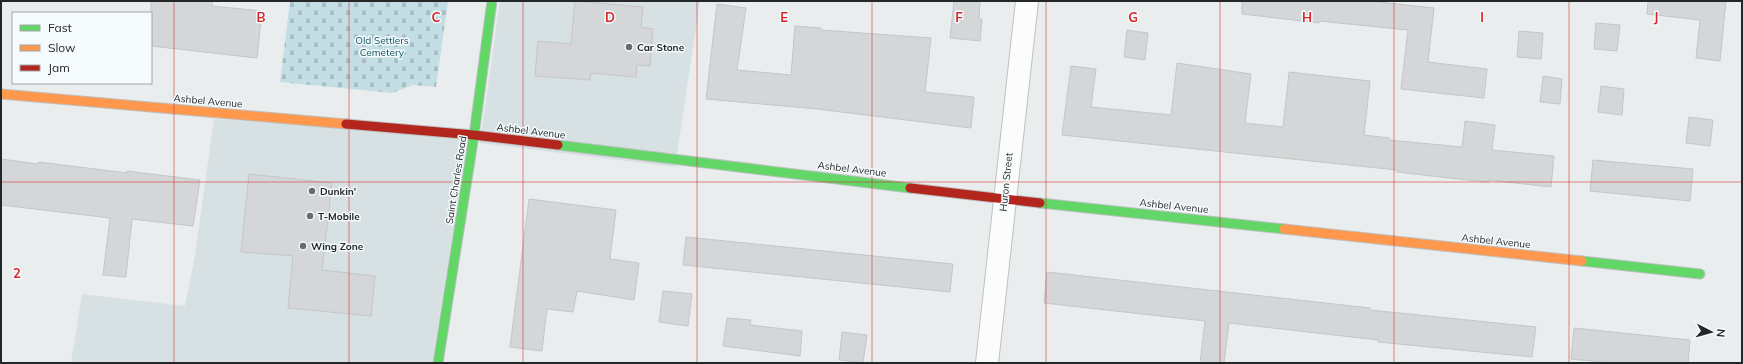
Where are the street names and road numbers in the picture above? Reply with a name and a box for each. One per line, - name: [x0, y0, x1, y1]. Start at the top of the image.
- street label: Ashbel Avenue: [173, 92, 243, 110]
- street label: Ashbel Avenue: [496, 120, 566, 142]
- street label: Saint Charles Road: [443, 135, 469, 225]
- street label: Huron Street: [996, 152, 1016, 212]
- street label: Ashbel Avenue: [817, 158, 887, 180]
- street label: Ashbel Avenue: [1139, 196, 1209, 216]
- street label: Ashbel Avenue: [1461, 231, 1531, 251]

